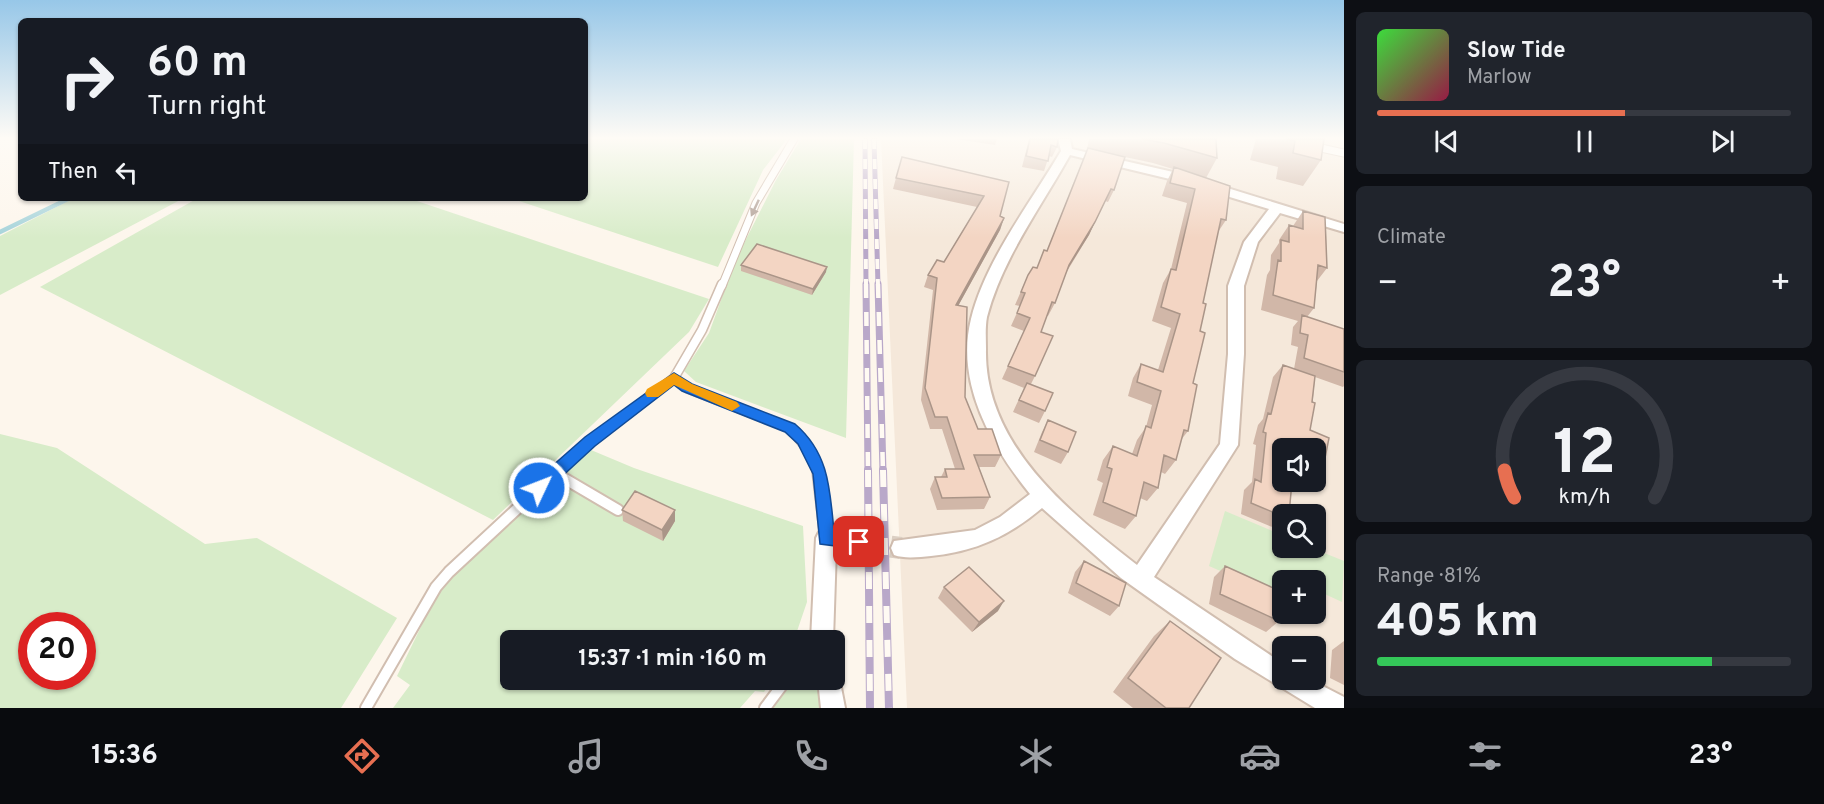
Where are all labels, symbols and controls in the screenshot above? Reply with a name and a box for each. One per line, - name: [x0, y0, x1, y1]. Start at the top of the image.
- text: 60 m: [147, 38, 248, 91]
- text: Slow Tide: [1467, 38, 1566, 65]
- icon: right: [48, 42, 126, 120]
- text: Marlow: [1467, 65, 1531, 91]
- text: Turn right: [147, 90, 266, 124]
- icon: previous: [1430, 125, 1463, 158]
- icon: pause: [1568, 125, 1601, 158]
- icon: next: [1706, 125, 1739, 158]
- icon: left: [110, 156, 143, 189]
- text: Then: [48, 159, 98, 186]
- one-way arrow: [750, 200, 759, 217]
- text: Climate: [1377, 225, 1446, 251]
- text: 23°: [1547, 256, 1621, 313]
- text: −: [1377, 264, 1398, 306]
- text: +: [1770, 264, 1791, 306]
- text: 12: [1552, 417, 1616, 496]
- map controls: [1272, 438, 1326, 690]
- button: sound: [1272, 438, 1326, 492]
- position arrow: [507, 456, 571, 520]
- text: km/h: [1558, 484, 1610, 511]
- button: search: [1272, 504, 1326, 558]
- pin: [833, 516, 884, 567]
- icon: arrive: [842, 525, 875, 558]
- text: Range · 81%: [1377, 564, 1481, 590]
- button: +: [1272, 570, 1326, 624]
- text: 405 km: [1377, 595, 1539, 652]
- speed limit sign: 20: [18, 612, 96, 690]
- button: −: [1272, 636, 1326, 690]
- text: 15:37 · 1 min · 160 m: [578, 646, 767, 673]
- icon: directions: [341, 735, 383, 777]
- icon: music: [565, 735, 607, 777]
- icon: phone: [790, 735, 832, 777]
- icon: climate: [1015, 735, 1057, 777]
- icon: car: [1239, 735, 1281, 777]
- icon: filters: [1464, 735, 1506, 777]
- text: 15:36: [91, 739, 158, 773]
- text: 23°: [1689, 739, 1733, 773]

